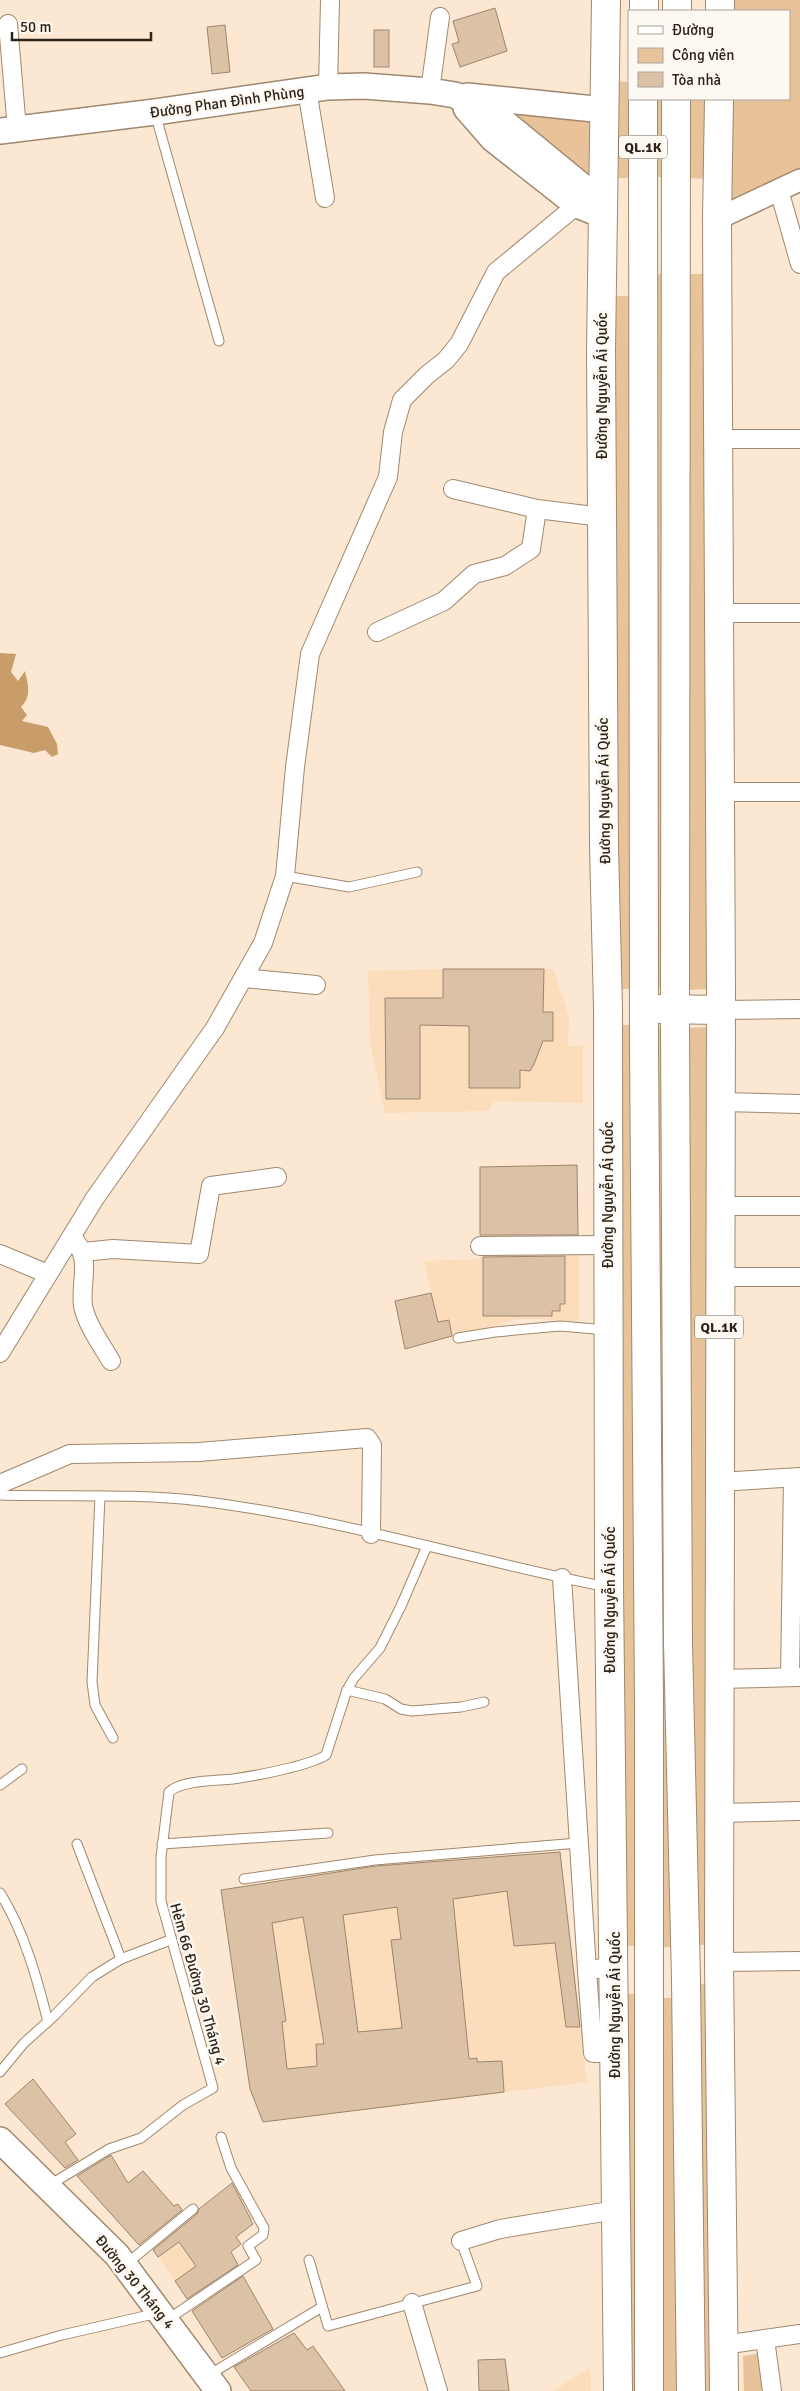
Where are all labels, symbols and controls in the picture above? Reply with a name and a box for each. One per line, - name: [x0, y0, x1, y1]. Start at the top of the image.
- scale bar: [12, 10, 151, 42]
- legend: [628, 10, 790, 100]
- text: 50 m: [20, 18, 51, 36]
- text: Đường: [672, 21, 714, 39]
- text: Công viên: [672, 46, 735, 64]
- text: Tòa nhà: [672, 71, 721, 89]
- street label: Đường Phan Đình Phùng: [149, 82, 305, 122]
- road number: QL.1K: [619, 136, 667, 158]
- street label: Đường Nguyễn Ái Quốc: [592, 313, 611, 459]
- street label: Đường Nguyễn Ái Quốc: [593, 717, 614, 865]
- street label: Đường Nguyễn Ái Quốc: [598, 1122, 617, 1268]
- road number: QL.1K: [695, 1315, 743, 1338]
- street label: Đường Nguyễn Ái Quốc: [600, 1527, 619, 1673]
- street label: Hẻm 66 Đường 30 Tháng 4: [166, 1901, 230, 2067]
- street label: Đường Nguyễn Ái Quốc: [605, 1932, 624, 2078]
- street label: Đường 30 Tháng 4: [92, 2231, 178, 2333]

